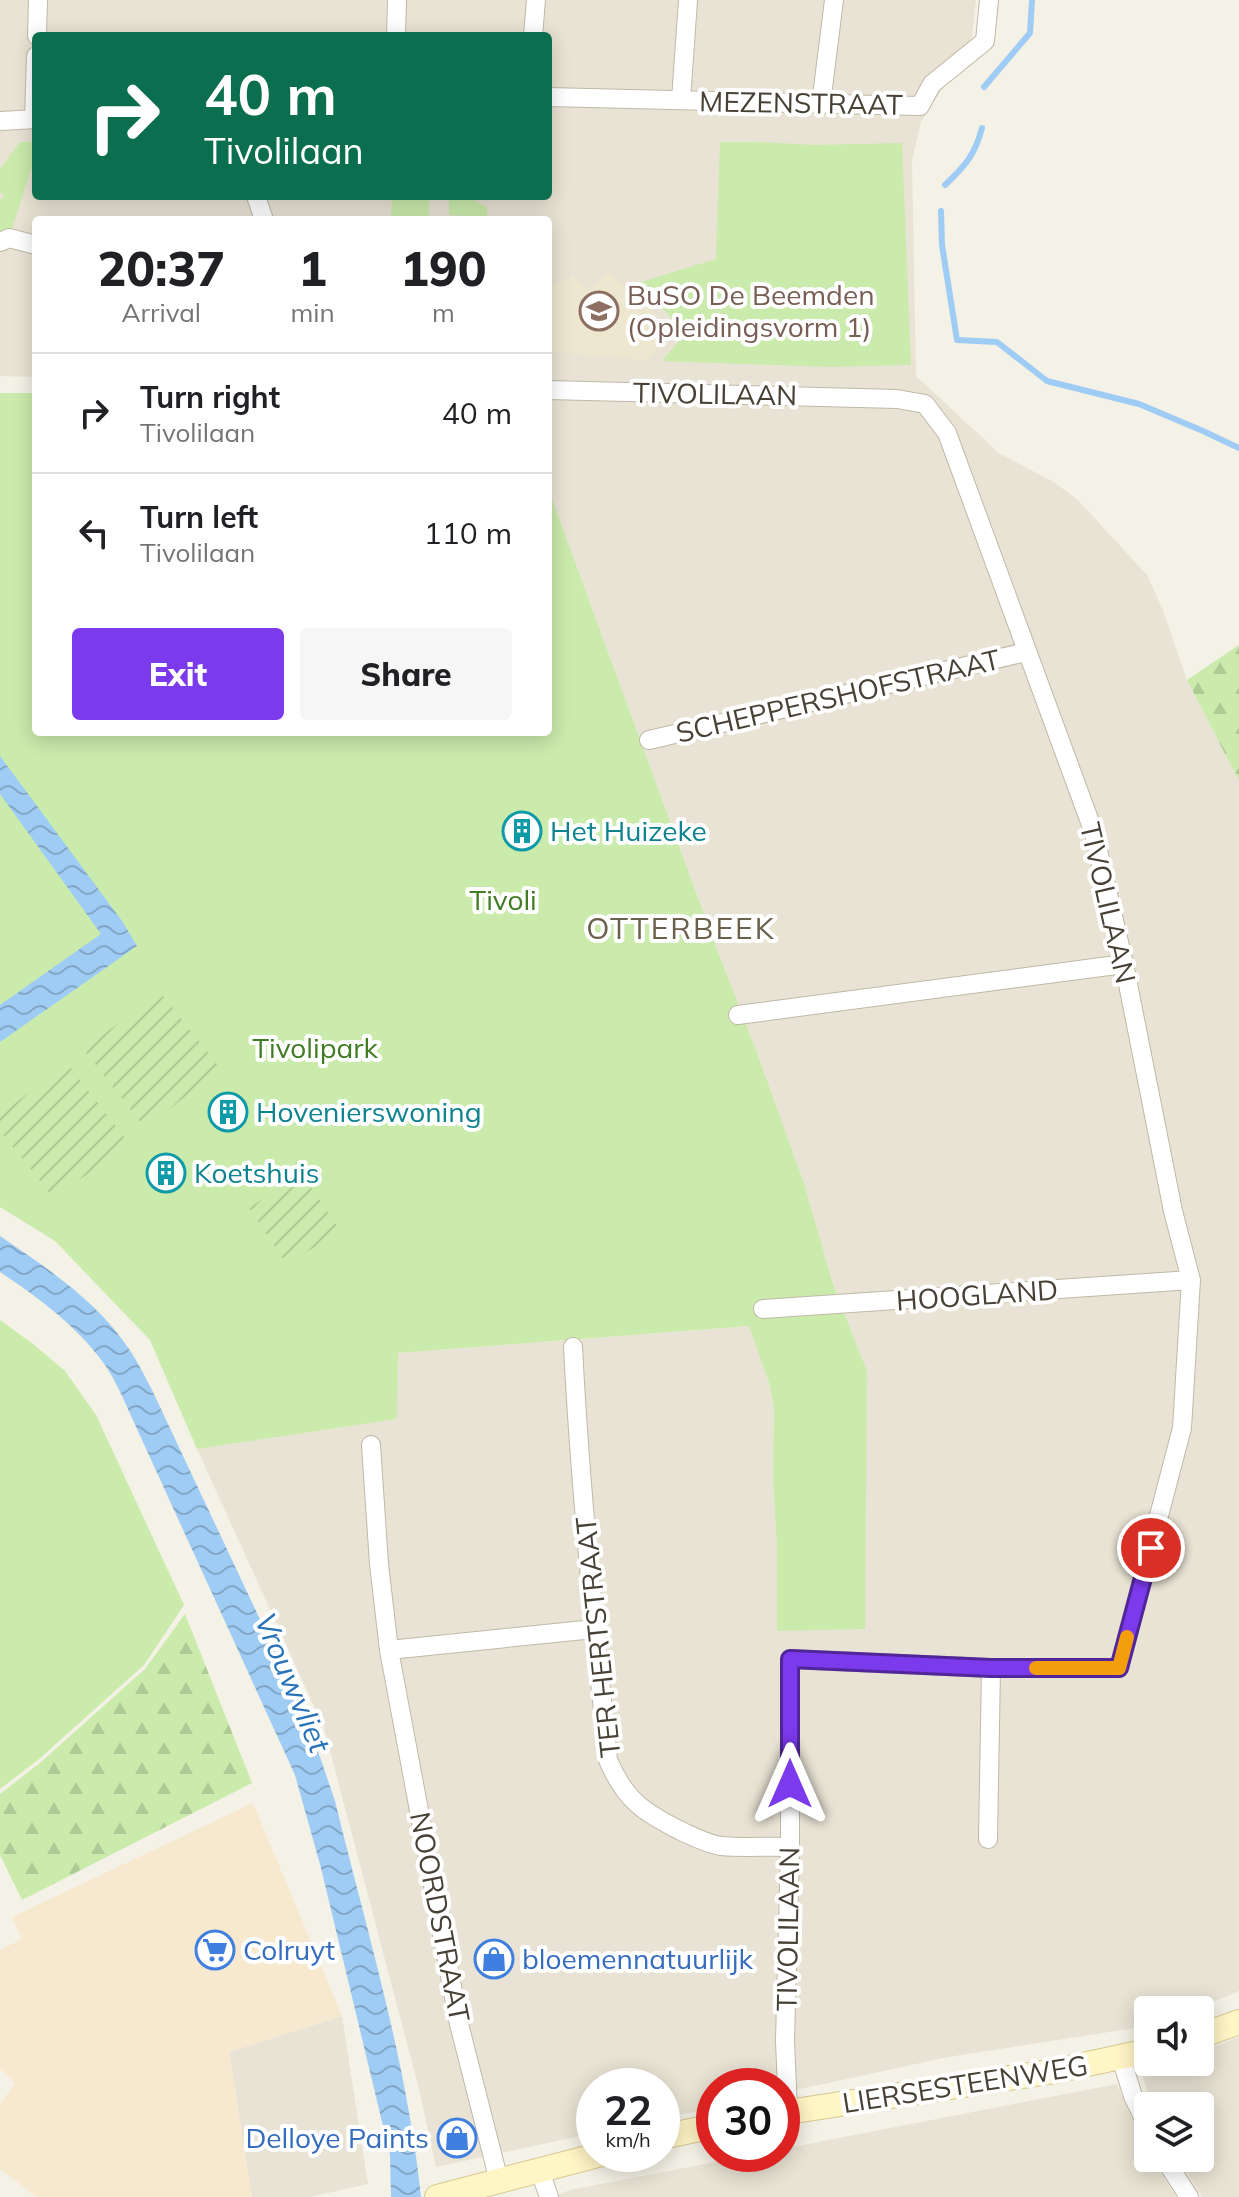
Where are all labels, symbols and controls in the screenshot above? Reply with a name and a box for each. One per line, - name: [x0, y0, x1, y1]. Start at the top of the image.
- text: 40 m: [204, 59, 337, 129]
- icon: right: [72, 64, 176, 168]
- street label: MEZENSTRAAT: [699, 83, 903, 122]
- text: Tivolilaan: [204, 128, 364, 173]
- text: 20:37: [97, 238, 225, 298]
- text: 1: [298, 238, 327, 298]
- text: 190: [400, 238, 487, 298]
- place label: BuSO De Beemden (Opleidingsvorm 1): [627, 277, 875, 344]
- school or university icon: BuSO De Beemden (Opleidingsvorm 1): [578, 290, 620, 332]
- text: Arrival: [121, 296, 201, 329]
- text: min: [291, 296, 335, 329]
- text: m: [432, 296, 455, 329]
- street label: TIVOLILAAN: [633, 375, 797, 412]
- text: Turn right: [140, 378, 280, 416]
- icon: right: [72, 391, 116, 435]
- text: 40 m: [442, 394, 512, 432]
- text: Tivolilaan: [140, 416, 255, 449]
- text: Turn left: [140, 498, 258, 536]
- icon: left: [72, 511, 116, 555]
- text: 110 m: [424, 514, 512, 552]
- text: Tivolilaan: [140, 536, 255, 569]
- button: Exit: [72, 628, 284, 720]
- button: Share: [300, 628, 512, 720]
- street label: SCHEPPERSHOFSTRAAT: [673, 641, 1003, 750]
- building icon: Het Huizeke: [501, 810, 543, 852]
- place label: Het Huizeke: [550, 813, 707, 848]
- street label: TIVOLILAAN: [1073, 819, 1144, 987]
- park label: Tivoli: [469, 882, 537, 917]
- district label: OTTERBEEK: [586, 909, 776, 947]
- park label: Tivolipark: [252, 1030, 378, 1065]
- building icon: Hovenierswoning: [207, 1091, 249, 1133]
- place label: Hovenierswoning: [256, 1094, 482, 1129]
- building icon: Koetshuis: [145, 1152, 187, 1194]
- place label: Koetshuis: [194, 1155, 319, 1190]
- street label: HOOGLAND: [895, 1271, 1059, 1318]
- pin: [1117, 1514, 1185, 1582]
- street label: TER HERTSTRAAT: [567, 1515, 628, 1759]
- icon: arrive: [1129, 1526, 1173, 1570]
- water label: Vrouwvliet: [247, 1607, 340, 1759]
- position arrow: [748, 1742, 832, 1826]
- street label: NOORDSTRAAT: [403, 1809, 478, 2025]
- street label: TIVOLILAAN: [769, 1847, 806, 2011]
- supermarket icon: Colruyt: [194, 1929, 236, 1971]
- place label: Colruyt: [243, 1932, 335, 1967]
- shop icon: bloemennatuurlijk: [473, 1938, 515, 1980]
- place label: bloemennatuurlijk: [522, 1941, 753, 1976]
- map controls: [1134, 1996, 1214, 2172]
- button: sound: [1134, 1996, 1214, 2076]
- street label: LIERSESTEENWEG: [840, 2047, 1090, 2120]
- speed limit sign: 30: [696, 2068, 800, 2172]
- text: 22: [604, 2085, 652, 2135]
- button: layers: [1134, 2092, 1214, 2172]
- shop icon: Delloye Paints: [436, 2117, 478, 2159]
- place label: Delloye Paints: [245, 2120, 429, 2155]
- text: km/h: [605, 2127, 651, 2152]

